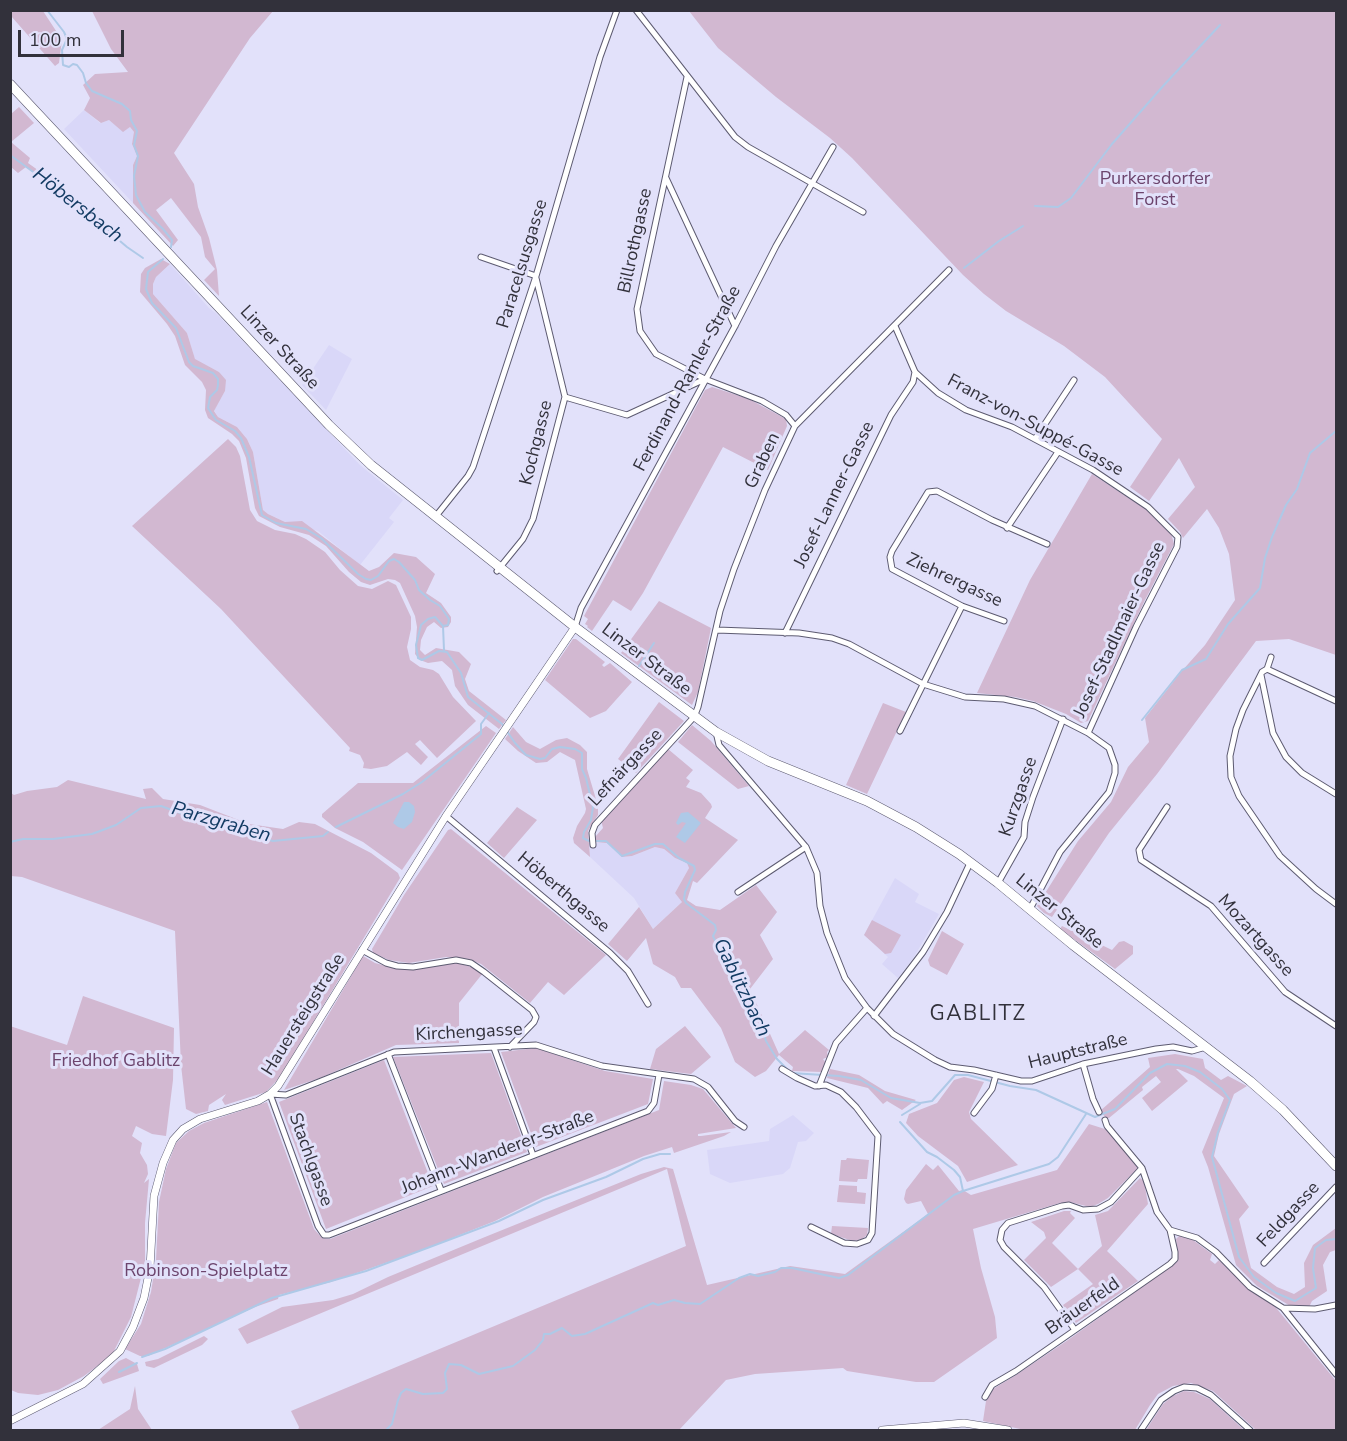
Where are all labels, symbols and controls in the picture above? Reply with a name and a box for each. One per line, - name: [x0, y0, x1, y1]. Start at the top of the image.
- scale bar: [21, 18, 128, 56]
- text: 100 m: [29, 28, 81, 52]
- water label: Höbersbach: [27, 163, 127, 249]
- park label: Purkersdorfer Forst: [1100, 169, 1210, 212]
- street label: Billrothgasse: [614, 187, 658, 295]
- street label: Paracelsusgasse: [493, 197, 553, 331]
- street label: Ferdinand-Ramler-Straße: [630, 282, 746, 476]
- street label: Linzer Straße: [235, 302, 323, 394]
- street label: Franz-von-Suppé-Gasse: [943, 370, 1127, 482]
- street label: Kochgasse: [516, 398, 558, 488]
- street label: Josef-Lanner-Gasse: [790, 418, 880, 572]
- street label: Graben: [741, 430, 785, 492]
- street label: Josef-Stadlmaier-Gasse: [1070, 539, 1170, 721]
- street label: Ziehrergasse: [902, 549, 1006, 613]
- street label: Linzer Straße: [597, 619, 695, 701]
- street label: Lefnärgasse: [585, 725, 667, 811]
- street label: Kurzgasse: [995, 754, 1043, 840]
- water label: Parzgraben: [169, 797, 273, 849]
- street label: Höberthgasse: [512, 848, 614, 938]
- street label: Linzer Straße: [1011, 870, 1107, 954]
- street label: Mozartgasse: [1212, 890, 1298, 982]
- water label: Gablitzbach: [707, 935, 775, 1041]
- street label: Hauersteigstraße: [258, 950, 350, 1080]
- district label: GABLITZ: [930, 1002, 1026, 1028]
- street label: Kirchengasse: [415, 1019, 523, 1047]
- street label: Hauptstraße: [1026, 1029, 1130, 1075]
- park label: Friedhof Gablitz: [52, 1051, 180, 1073]
- street label: Johann-Wanderer-Straße: [399, 1106, 597, 1200]
- street label: Stachlgasse: [283, 1110, 337, 1210]
- street label: Feldgasse: [1253, 1178, 1325, 1252]
- park label: Robinson-Spielplatz: [124, 1261, 288, 1283]
- street label: Bräuerfeld: [1042, 1274, 1124, 1340]

